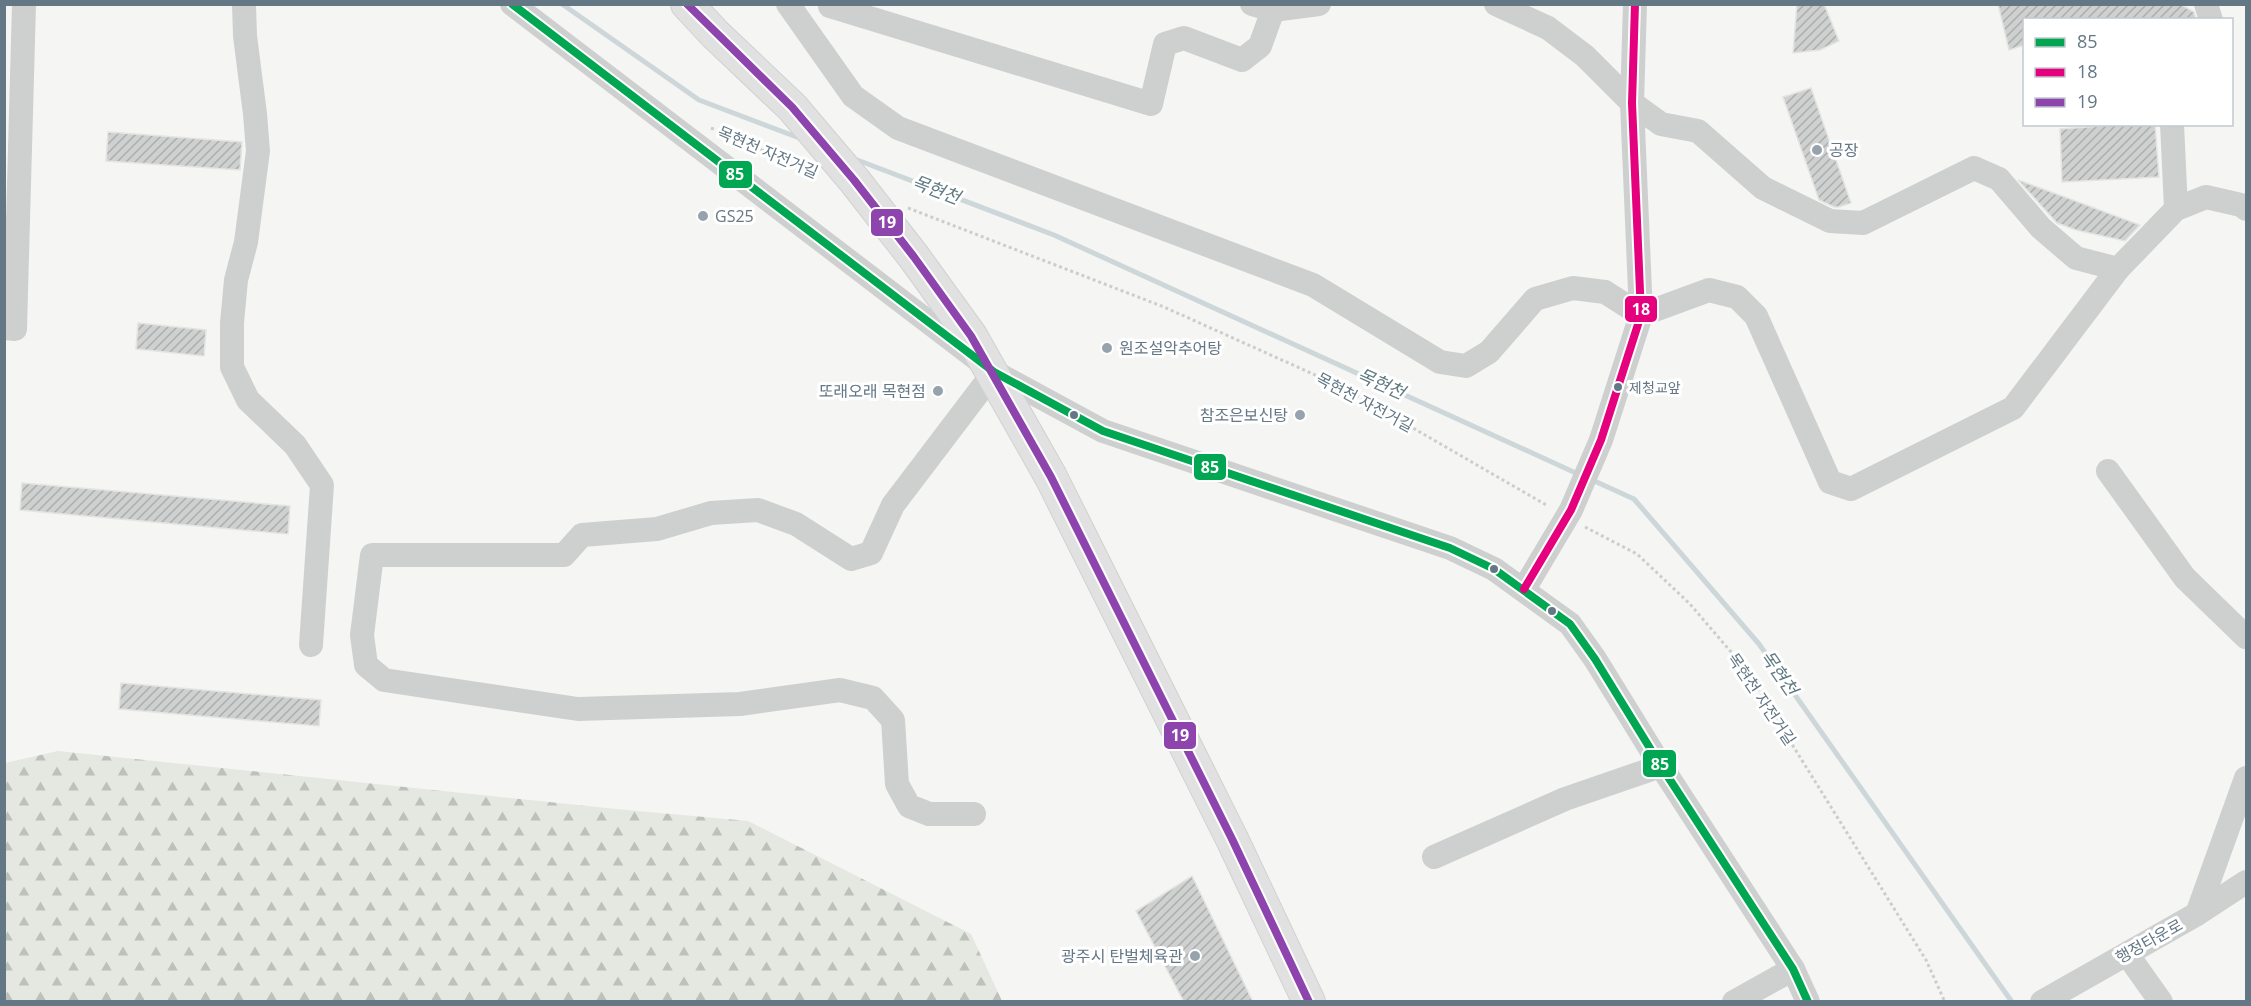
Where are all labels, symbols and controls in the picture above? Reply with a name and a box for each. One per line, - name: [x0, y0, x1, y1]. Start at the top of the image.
- legend: [2023, 18, 2233, 126]
- text: 85: [2077, 29, 2098, 53]
- text: 18: [2077, 59, 2098, 83]
- text: 19: [2077, 89, 2098, 113]
- street label: 목현천 자전거길: [714, 121, 822, 183]
- place label: 공장: [1829, 139, 1859, 161]
- marker: 공장: [1810, 143, 1824, 157]
- line badge: 85: [718, 160, 753, 189]
- text: 85: [726, 163, 744, 185]
- water label: 목현천: [909, 169, 966, 210]
- place label: GS25: [715, 205, 754, 227]
- line badge: 19: [870, 208, 904, 237]
- marker: GS25: [696, 209, 710, 223]
- text: 19: [878, 211, 896, 233]
- line badge: 18: [1624, 295, 1658, 323]
- text: 18: [1632, 298, 1650, 320]
- place label: 원조설악추어탕: [1119, 337, 1222, 359]
- marker: 원조설악추어탕: [1100, 341, 1114, 355]
- water label: 목현천: [1354, 362, 1411, 405]
- street label: 목현천 자전거길: [1313, 367, 1417, 437]
- place label: 제청교앞: [1629, 378, 1681, 397]
- place label: 또래오래 목현점: [819, 380, 926, 402]
- marker: 제청교앞: [1612, 381, 1624, 393]
- marker: 또래오래 목현점: [931, 384, 945, 398]
- place label: 참조은보신탕: [1200, 404, 1288, 426]
- marker: 참조은보신탕: [1293, 408, 1307, 422]
- unlabelled marker: [1068, 409, 1080, 421]
- line badge: 85: [1193, 453, 1227, 481]
- text: 85: [1201, 456, 1219, 478]
- unlabelled marker: [1488, 563, 1500, 575]
- unlabelled marker: [1546, 605, 1558, 617]
- water label: 목현천: [1756, 645, 1805, 702]
- street label: 목현천 자전거길: [1723, 648, 1801, 750]
- line badge: 19: [1163, 721, 1197, 750]
- text: 19: [1171, 724, 1189, 746]
- line badge: 85: [1642, 749, 1677, 778]
- text: 85: [1651, 753, 1669, 775]
- street label: 행정타운로: [2111, 913, 2187, 968]
- place label: 광주시 탄벌체육관: [1061, 945, 1183, 967]
- marker: 광주시 탄벌체육관: [1188, 949, 1202, 963]

